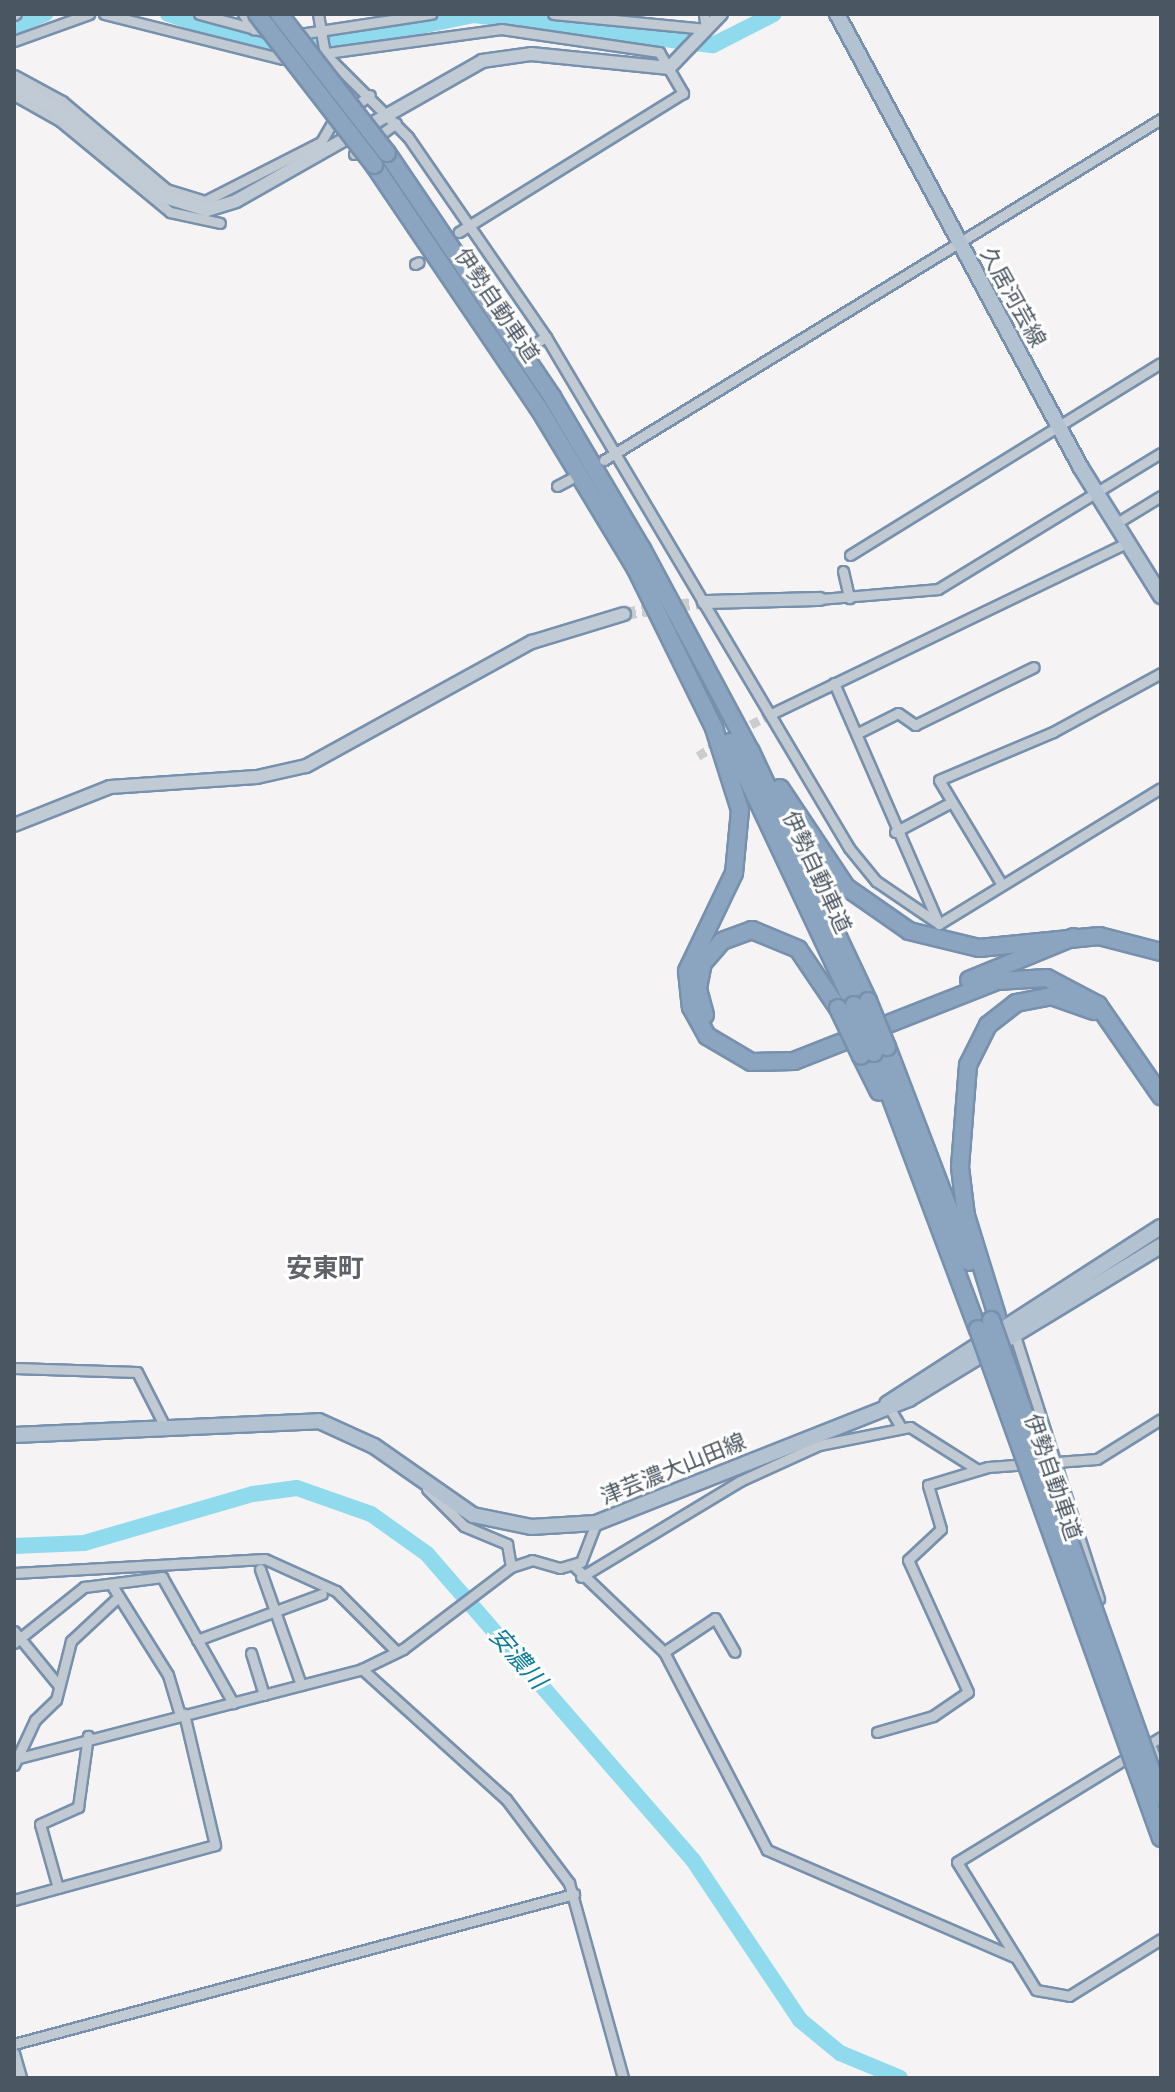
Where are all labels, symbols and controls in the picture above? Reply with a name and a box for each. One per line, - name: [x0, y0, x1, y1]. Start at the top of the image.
- street label: 久居河芸線: [975, 242, 1051, 352]
- street label: 伊勢自動車道: [449, 243, 545, 367]
- street label: 伊勢自動車道: [777, 807, 857, 937]
- district label: 安東町: [286, 1253, 364, 1285]
- street label: 伊勢自動車道: [1019, 1410, 1087, 1544]
- street label: 津芸濃大山田線: [597, 1428, 749, 1510]
- water label: 安濃川: [484, 1621, 552, 1695]

